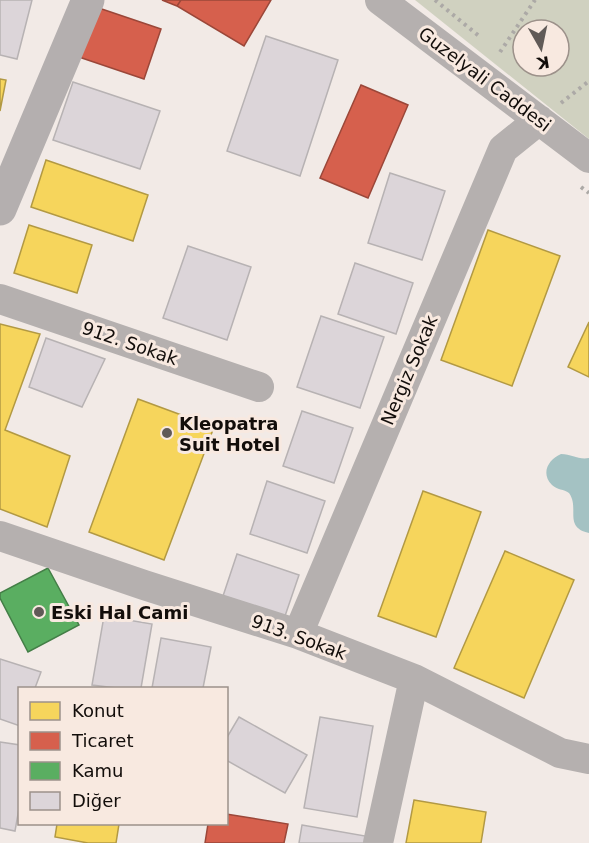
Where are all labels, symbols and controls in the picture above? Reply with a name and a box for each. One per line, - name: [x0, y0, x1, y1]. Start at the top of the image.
- north arrow: [511, 18, 571, 78]
- street label: Guzelyali Caddesi: [415, 22, 555, 136]
- text: K: [535, 52, 551, 73]
- street label: Nergiz Sokak: [376, 311, 442, 428]
- street label: 912. Sokak: [79, 317, 181, 369]
- place label: Kleopatra Suit Hotel: [179, 413, 280, 455]
- marker: Kleopatra Suit Hotel: [160, 426, 174, 440]
- place label: Eski Hal Cami: [51, 602, 188, 623]
- marker: Eski Hal Cami: [32, 605, 46, 619]
- street label: 913. Sokak: [249, 610, 350, 664]
- legend: [18, 687, 228, 825]
- text: Konut: [72, 700, 124, 721]
- text: Ticaret: [71, 730, 134, 751]
- text: Kamu: [72, 760, 123, 781]
- text: Diğer: [72, 790, 121, 811]

